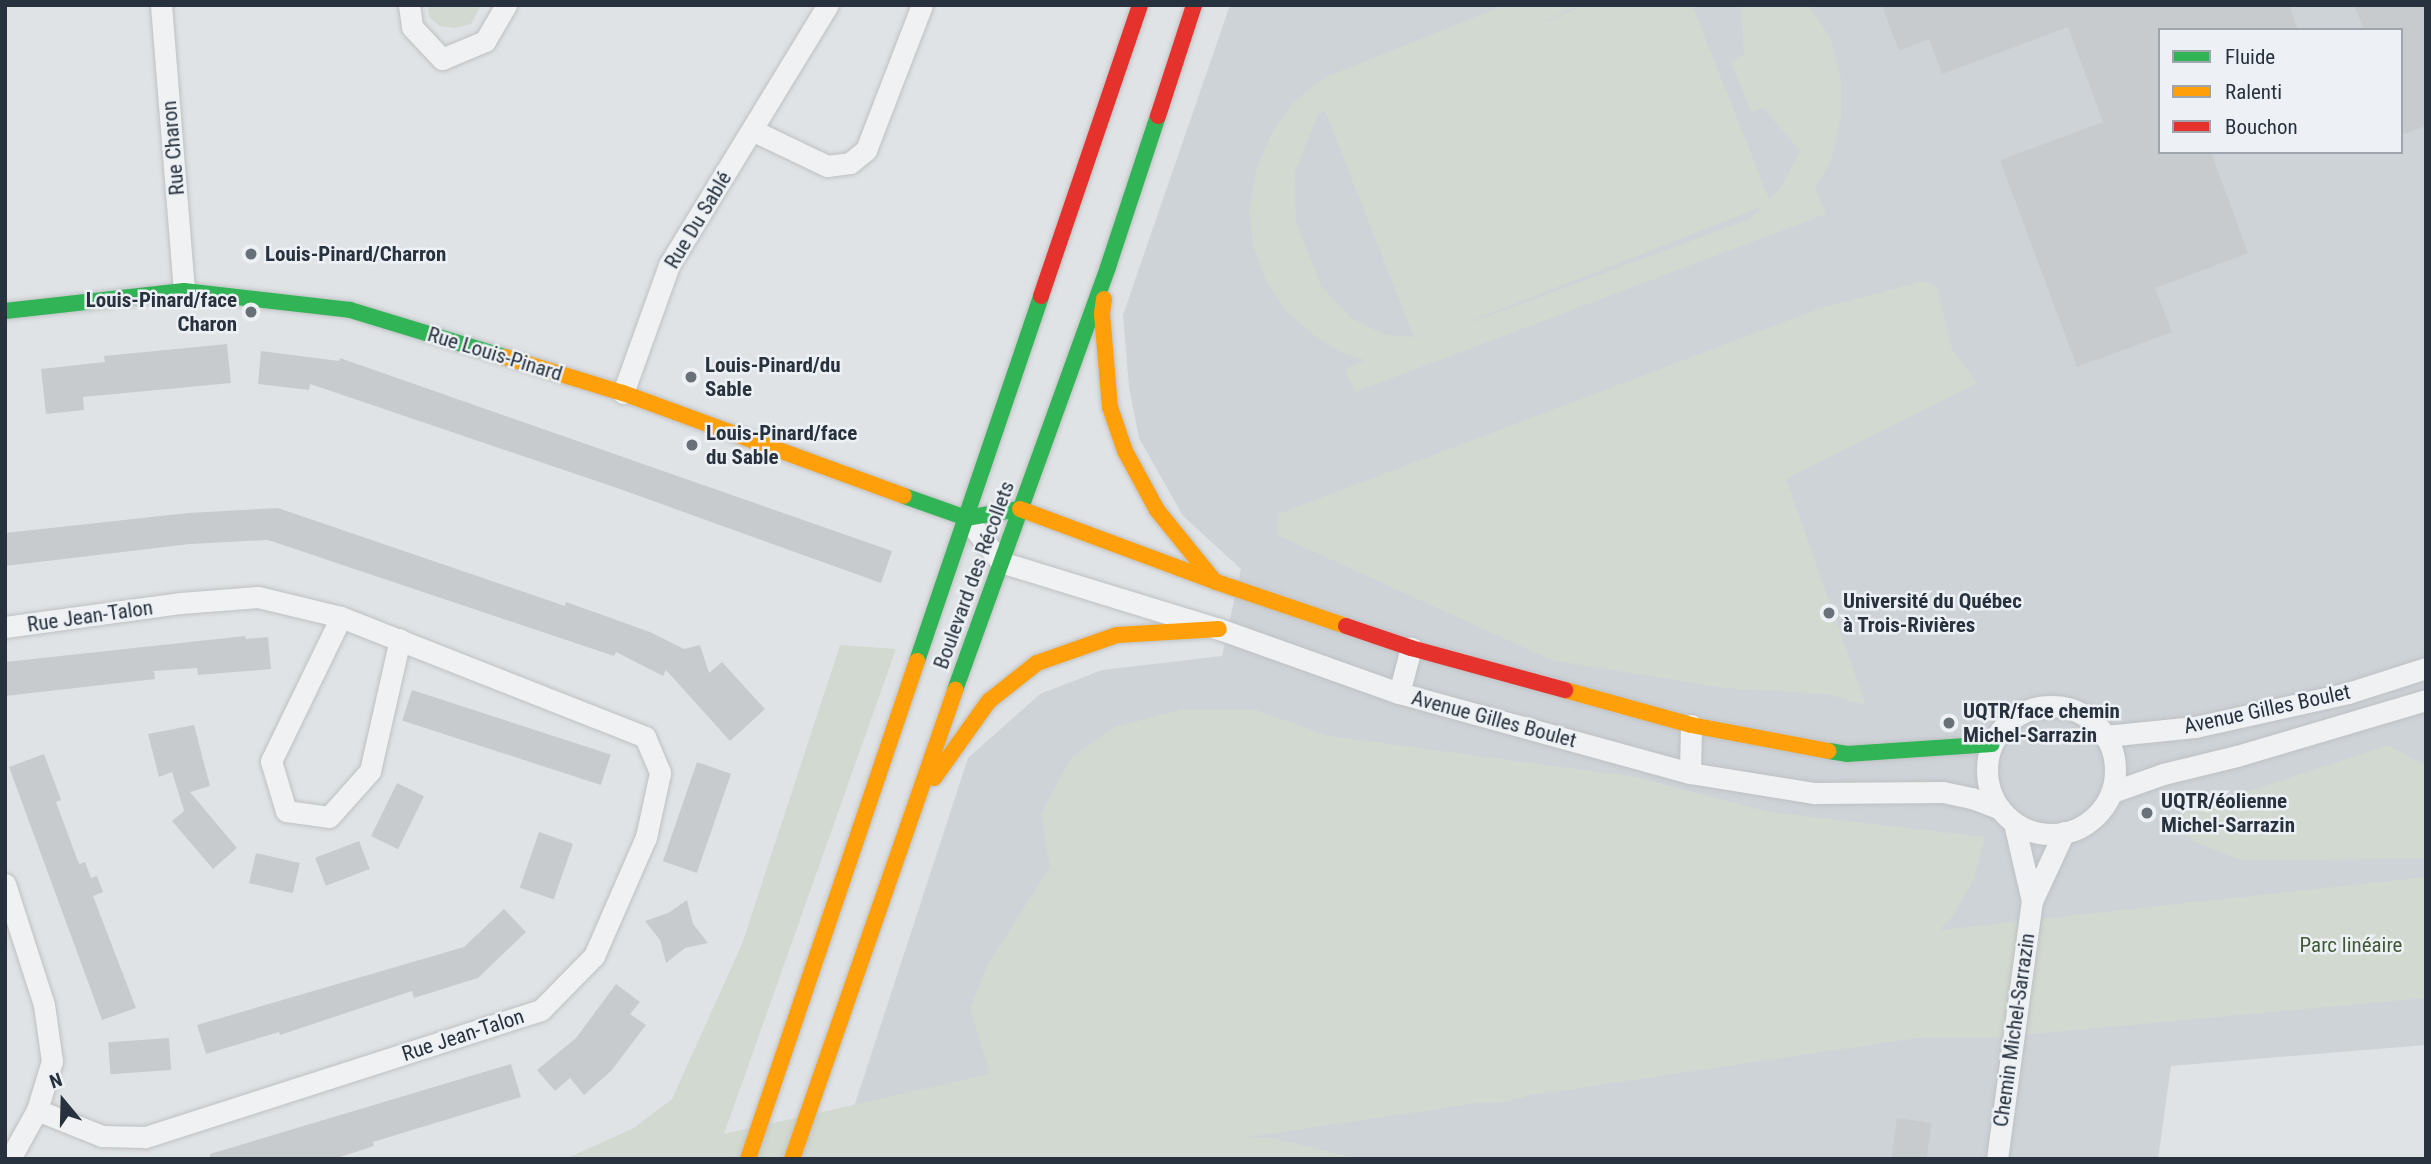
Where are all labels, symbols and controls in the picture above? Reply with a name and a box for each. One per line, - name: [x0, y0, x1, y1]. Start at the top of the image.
- legend: [2158, 28, 2403, 154]
- text: Fluide: [2225, 45, 2275, 69]
- text: Ralenti: [2225, 80, 2282, 104]
- street label: Rue Charon: [156, 100, 190, 196]
- text: Bouchon: [2225, 115, 2298, 139]
- street label: Rue Du Sablé: [659, 167, 737, 273]
- place label: Louis-Pinard/Charron: [265, 241, 446, 267]
- marker: Louis-Pinard/Charron: [243, 246, 259, 262]
- place label: Louis-Pinard/face Charon: [86, 287, 237, 337]
- marker: Louis-Pinard/face Charon: [243, 304, 259, 320]
- street label: Rue Louis-Pinard: [425, 322, 565, 386]
- place label: Louis-Pinard/du Sable: [705, 352, 841, 402]
- marker: Louis-Pinard/du Sable: [683, 369, 699, 385]
- place label: Louis-Pinard/face du Sable: [706, 420, 857, 470]
- marker: Louis-Pinard/face du Sable: [684, 437, 700, 453]
- street label: Boulevard des Récollets: [928, 478, 1020, 672]
- place label: Université du Québec à Trois-Rivières: [1843, 588, 2022, 638]
- street label: Rue Jean-Talon: [25, 595, 155, 637]
- marker: Université du Québec à Trois-Rivières: [1821, 605, 1837, 621]
- street label: Avenue Gilles Boulet: [2182, 679, 2352, 739]
- street label: Avenue Gilles Boulet: [1409, 685, 1579, 753]
- place label: UQTR/face chemin Michel-Sarrazin: [1963, 698, 2120, 748]
- marker: UQTR/face chemin Michel-Sarrazin: [1941, 715, 1957, 731]
- place label: UQTR/éolienne Michel-Sarrazin: [2161, 788, 2295, 838]
- marker: UQTR/éolienne Michel-Sarrazin: [2139, 805, 2155, 821]
- street label: Chemin Michel-Sarrazin: [1988, 931, 2040, 1129]
- park label: Parc linéaire: [2300, 932, 2402, 958]
- street label: Rue Jean-Talon: [399, 1003, 527, 1067]
- north arrow: [28, 1066, 98, 1136]
- text: N: [47, 1068, 65, 1093]

